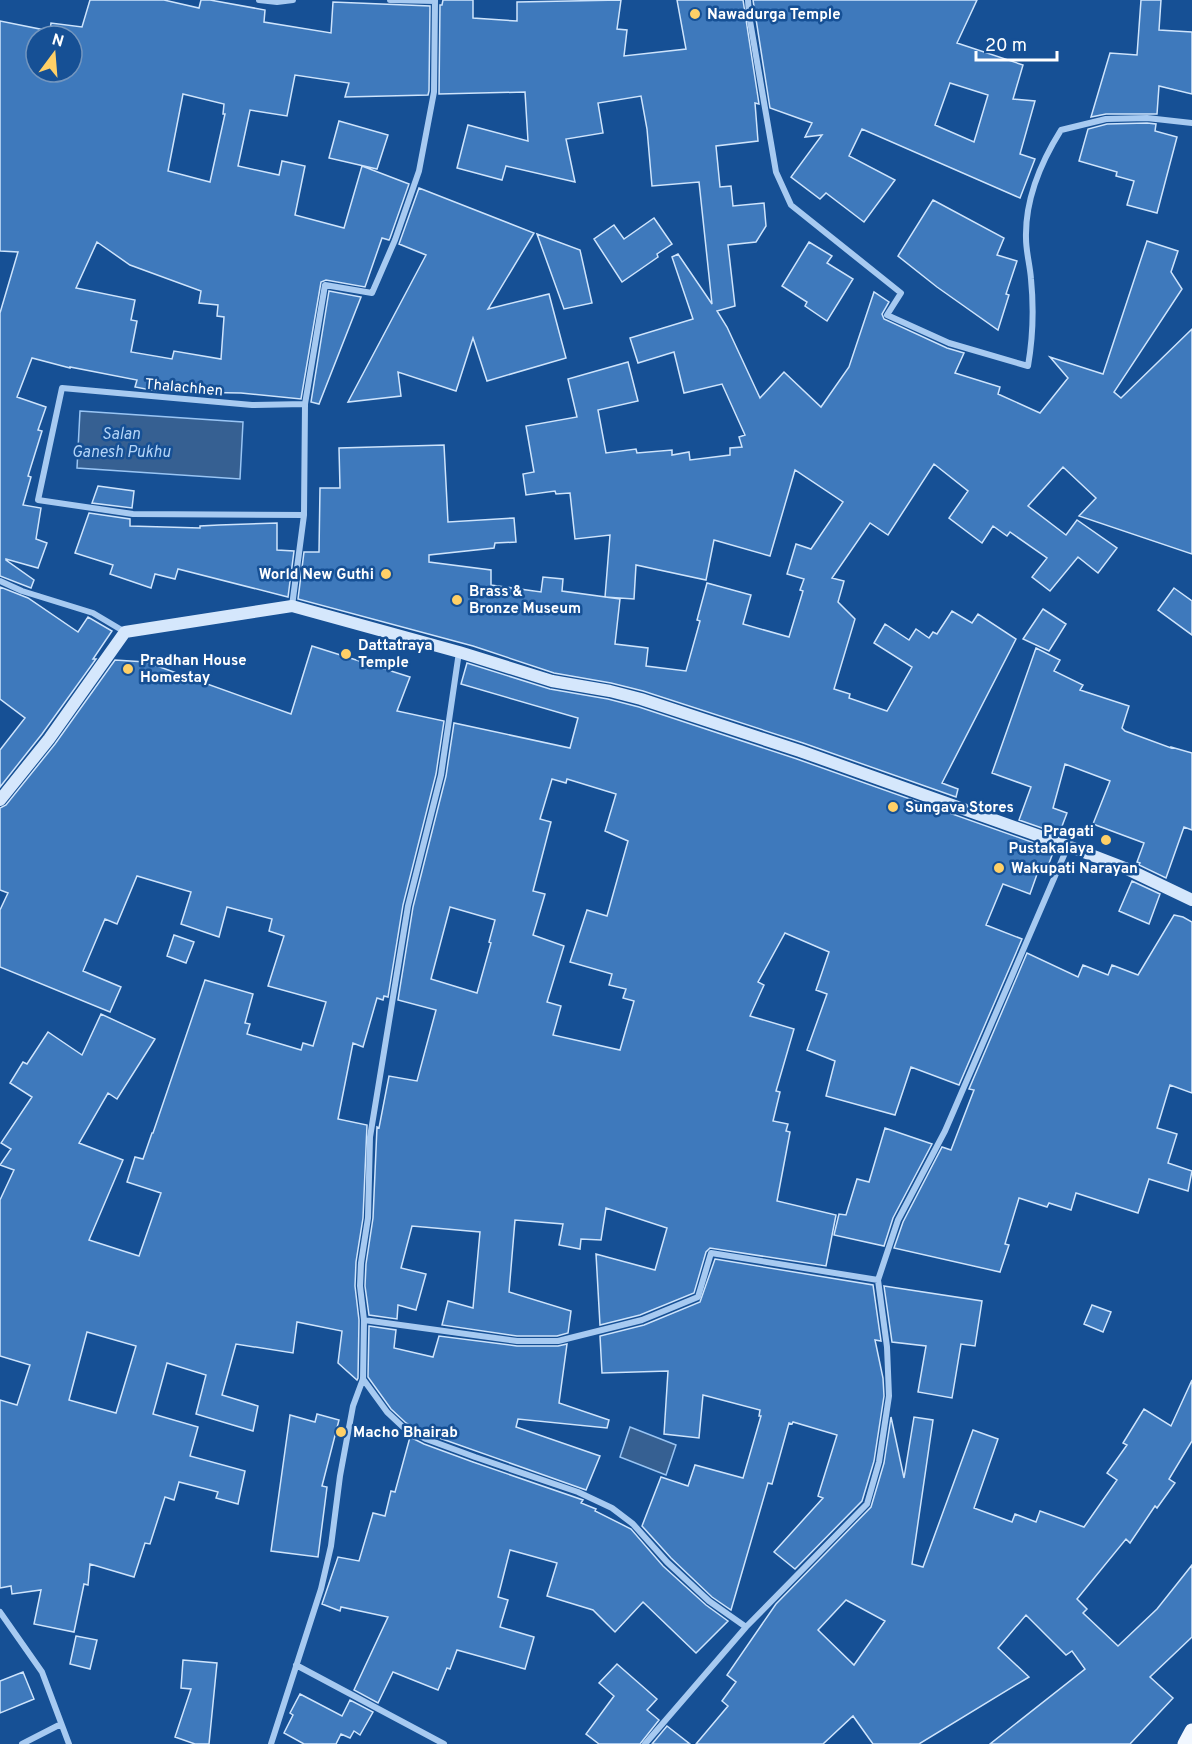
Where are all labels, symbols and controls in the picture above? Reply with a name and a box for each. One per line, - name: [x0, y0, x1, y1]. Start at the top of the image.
- place label: Nawadurga Temple: [707, 6, 841, 25]
- marker: Nawadurga Temple: [688, 7, 702, 21]
- north arrow: [24, 24, 84, 84]
- scale bar: [976, 24, 1057, 62]
- text: N: [49, 30, 66, 53]
- text: 20 m: [985, 35, 1027, 58]
- street label: Thalachhen: [144, 376, 224, 401]
- water label: Salan Ganesh Pukhu: [72, 425, 171, 463]
- place label: World New Guthi: [259, 566, 374, 585]
- marker: World New Guthi: [379, 567, 393, 581]
- place label: Brass & Bronze Museum: [469, 583, 581, 619]
- marker: Brass & Bronze Museum: [450, 593, 464, 607]
- place label: Dattatraya Temple: [358, 637, 433, 673]
- marker: Dattatraya Temple: [339, 647, 353, 661]
- place label: Pradhan House Homestay: [140, 652, 247, 688]
- marker: Pradhan House Homestay: [121, 662, 135, 676]
- place label: Sungava Stores: [905, 799, 1014, 818]
- marker: Sungava Stores: [886, 800, 900, 814]
- place label: Pragati Pustakalaya: [1009, 823, 1094, 859]
- marker: Pragati Pustakalaya: [1099, 833, 1113, 847]
- place label: Wakupati Narayan: [1011, 860, 1138, 879]
- marker: Wakupati Narayan: [992, 861, 1006, 875]
- place label: Macho Bhairab: [353, 1424, 458, 1443]
- marker: Macho Bhairab: [334, 1425, 348, 1439]

